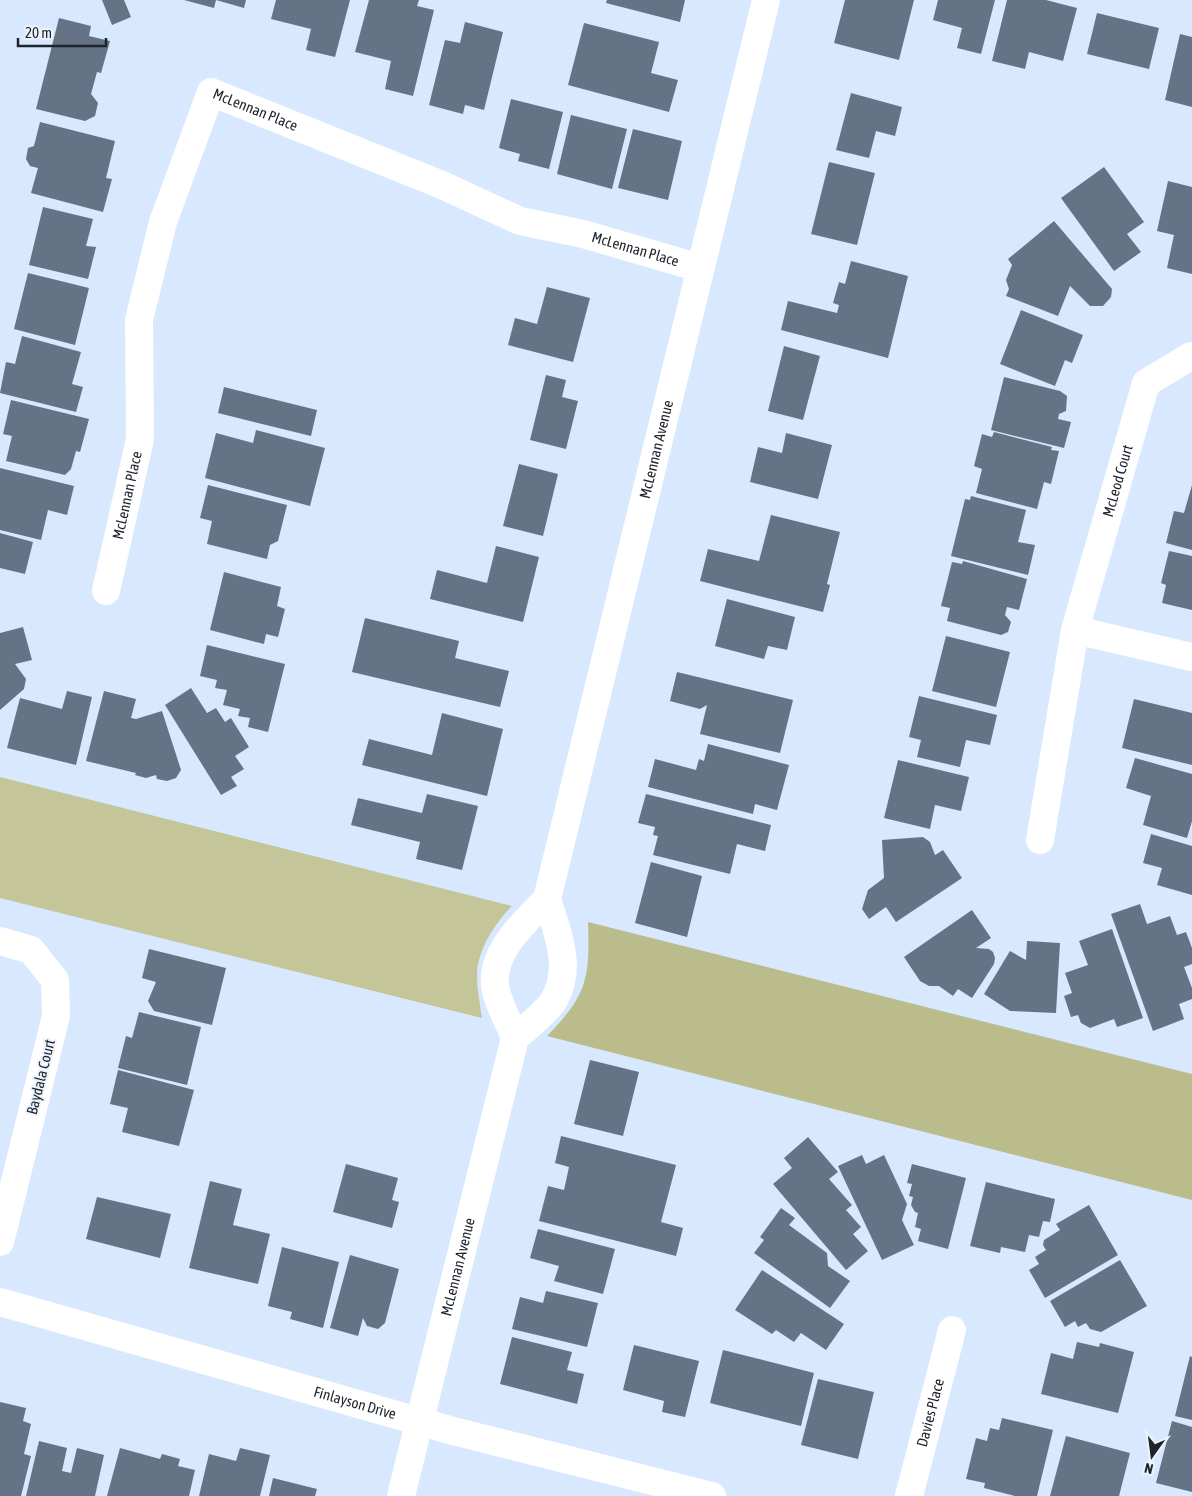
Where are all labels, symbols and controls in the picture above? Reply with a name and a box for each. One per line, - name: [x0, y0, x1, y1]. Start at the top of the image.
- scale bar: [18, 15, 105, 47]
- text: 20 m: [25, 24, 52, 41]
- street label: McLennan Place: [211, 85, 301, 134]
- street label: McLennan Place: [590, 228, 681, 269]
- street label: McLennan Avenue: [636, 398, 676, 500]
- street label: McLeod Court: [1099, 443, 1136, 519]
- street label: McLennan Place: [109, 449, 145, 541]
- street label: Baydala Court: [23, 1038, 58, 1116]
- street label: McLennan Avenue: [437, 1216, 478, 1318]
- street label: Davies Place: [913, 1376, 947, 1449]
- street label: Finlayson Drive: [312, 1383, 398, 1422]
- north arrow: [1127, 1431, 1177, 1481]
- text: N: [1143, 1460, 1155, 1477]

